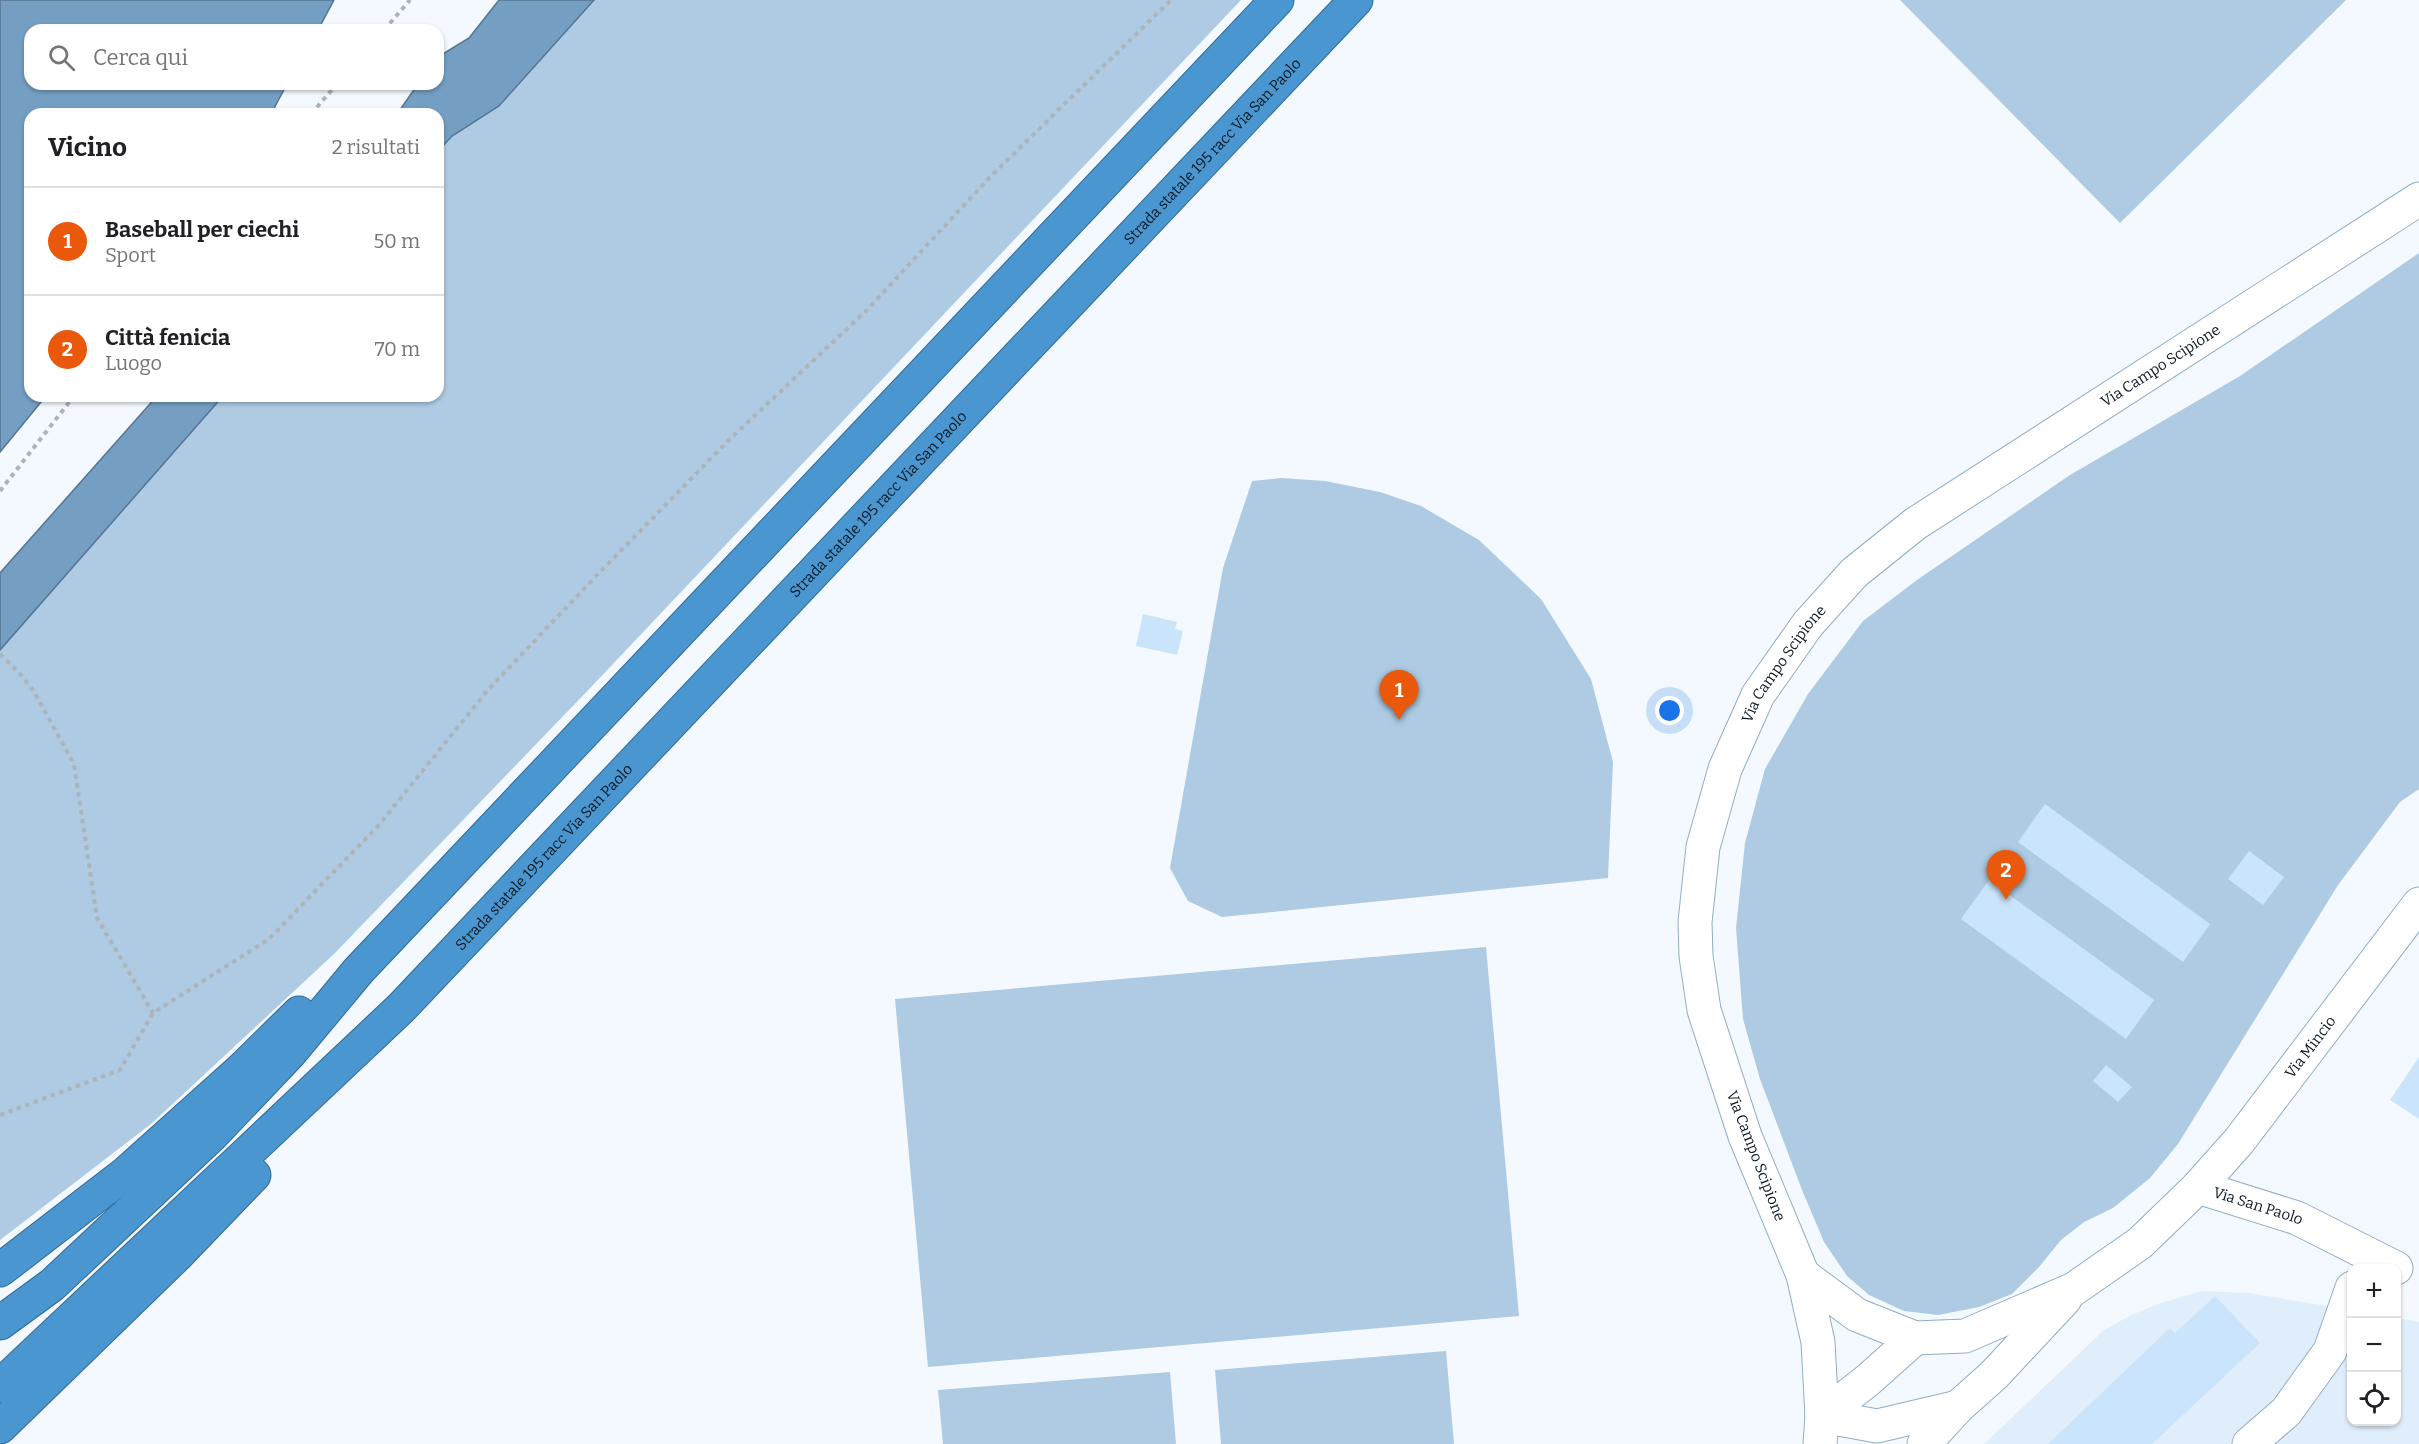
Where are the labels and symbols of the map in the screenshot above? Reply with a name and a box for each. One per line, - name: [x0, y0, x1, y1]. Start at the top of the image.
- street label: Strada statale 195 racc Via San Paolo: [1120, 55, 1305, 248]
- street label: Via Campo Scipione: [2098, 321, 2224, 411]
- street label: Strada statale 195 racc Via San Paolo: [786, 407, 971, 601]
- street label: Via Campo Scipione: [1738, 601, 1830, 725]
- pin: 1: [1380, 670, 1418, 720]
- your location: [1655, 696, 1684, 725]
- street label: Strada statale 195 racc Via San Paolo: [452, 760, 636, 954]
- pin: 2: [1986, 850, 2026, 900]
- street label: Via Mincio: [2281, 1012, 2340, 1082]
- street label: Via Campo Scipione: [1723, 1088, 1789, 1224]
- street label: Via San Paolo: [2211, 1183, 2306, 1229]

